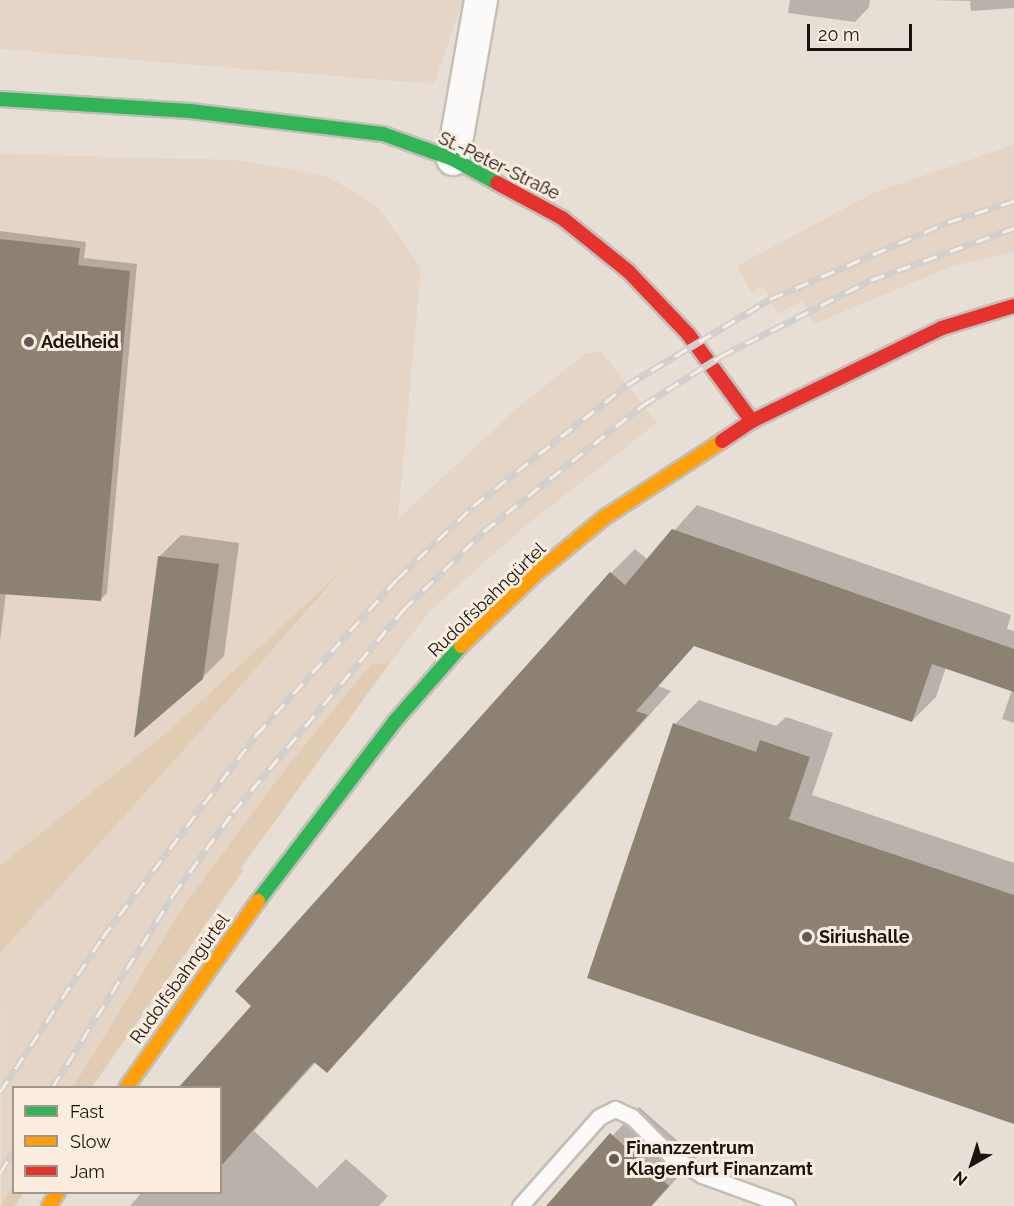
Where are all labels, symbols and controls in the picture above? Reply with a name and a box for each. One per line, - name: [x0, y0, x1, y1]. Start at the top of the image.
- scale bar: [810, 12, 915, 50]
- text: 20 m: [818, 24, 860, 45]
- street label: St.-Peter-Straße: [435, 127, 563, 205]
- place label: Adelheid: [41, 331, 119, 353]
- marker: Adelheid: [22, 335, 36, 349]
- street label: Rudolfsbahngürtel: [424, 538, 550, 662]
- street label: Rudolfsbahngürtel: [126, 910, 234, 1048]
- place label: Siriushalle: [819, 926, 910, 948]
- marker: Siriushalle: [800, 930, 814, 944]
- legend: [12, 1086, 222, 1194]
- text: Fast: [70, 1101, 104, 1122]
- text: Slow: [70, 1131, 111, 1152]
- north arrow: [942, 1134, 1002, 1194]
- place label: Finanzzentrum Klagenfurt Finanzamt: [626, 1138, 813, 1180]
- marker: Finanzzentrum Klagenfurt Finanzamt: [607, 1152, 621, 1166]
- text: Jam: [70, 1161, 105, 1182]
- text: N: [950, 1167, 971, 1190]

